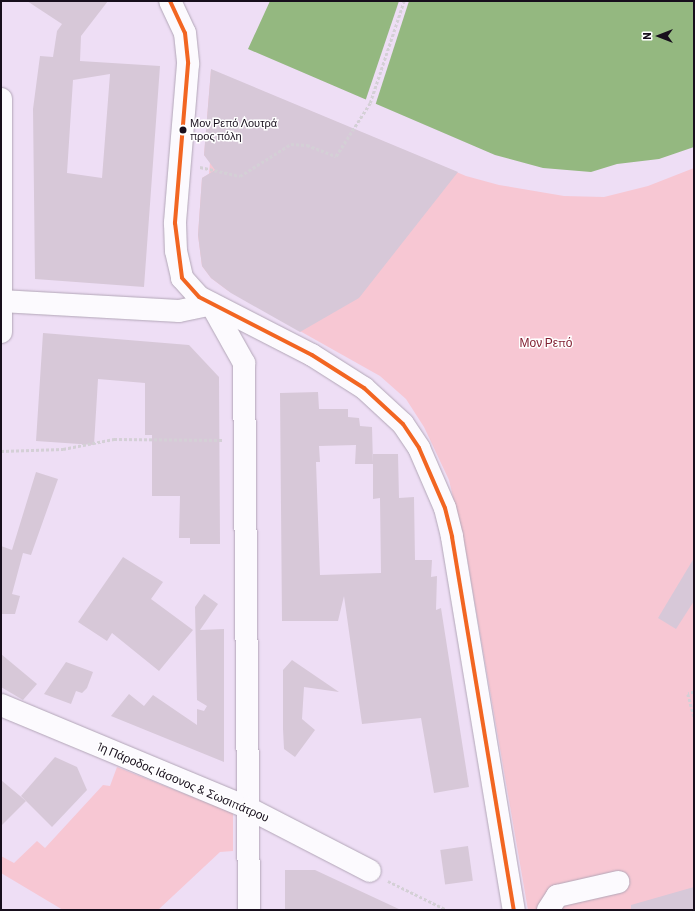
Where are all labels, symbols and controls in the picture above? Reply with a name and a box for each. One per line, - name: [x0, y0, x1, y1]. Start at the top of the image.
- north arrow: [639, 16, 679, 56]
- text: N: [640, 32, 653, 40]
- place label: Μον Ρεπό Λουτρά προς πόλη: [190, 117, 277, 143]
- marker: Μον Ρεπό Λουτρά προς πόλη: [178, 125, 188, 135]
- park label: Μον Ρεπό: [520, 336, 572, 350]
- street label: 1η Πάροδος Ιάσονος & Σωσιπάτρου: [95, 739, 271, 825]

